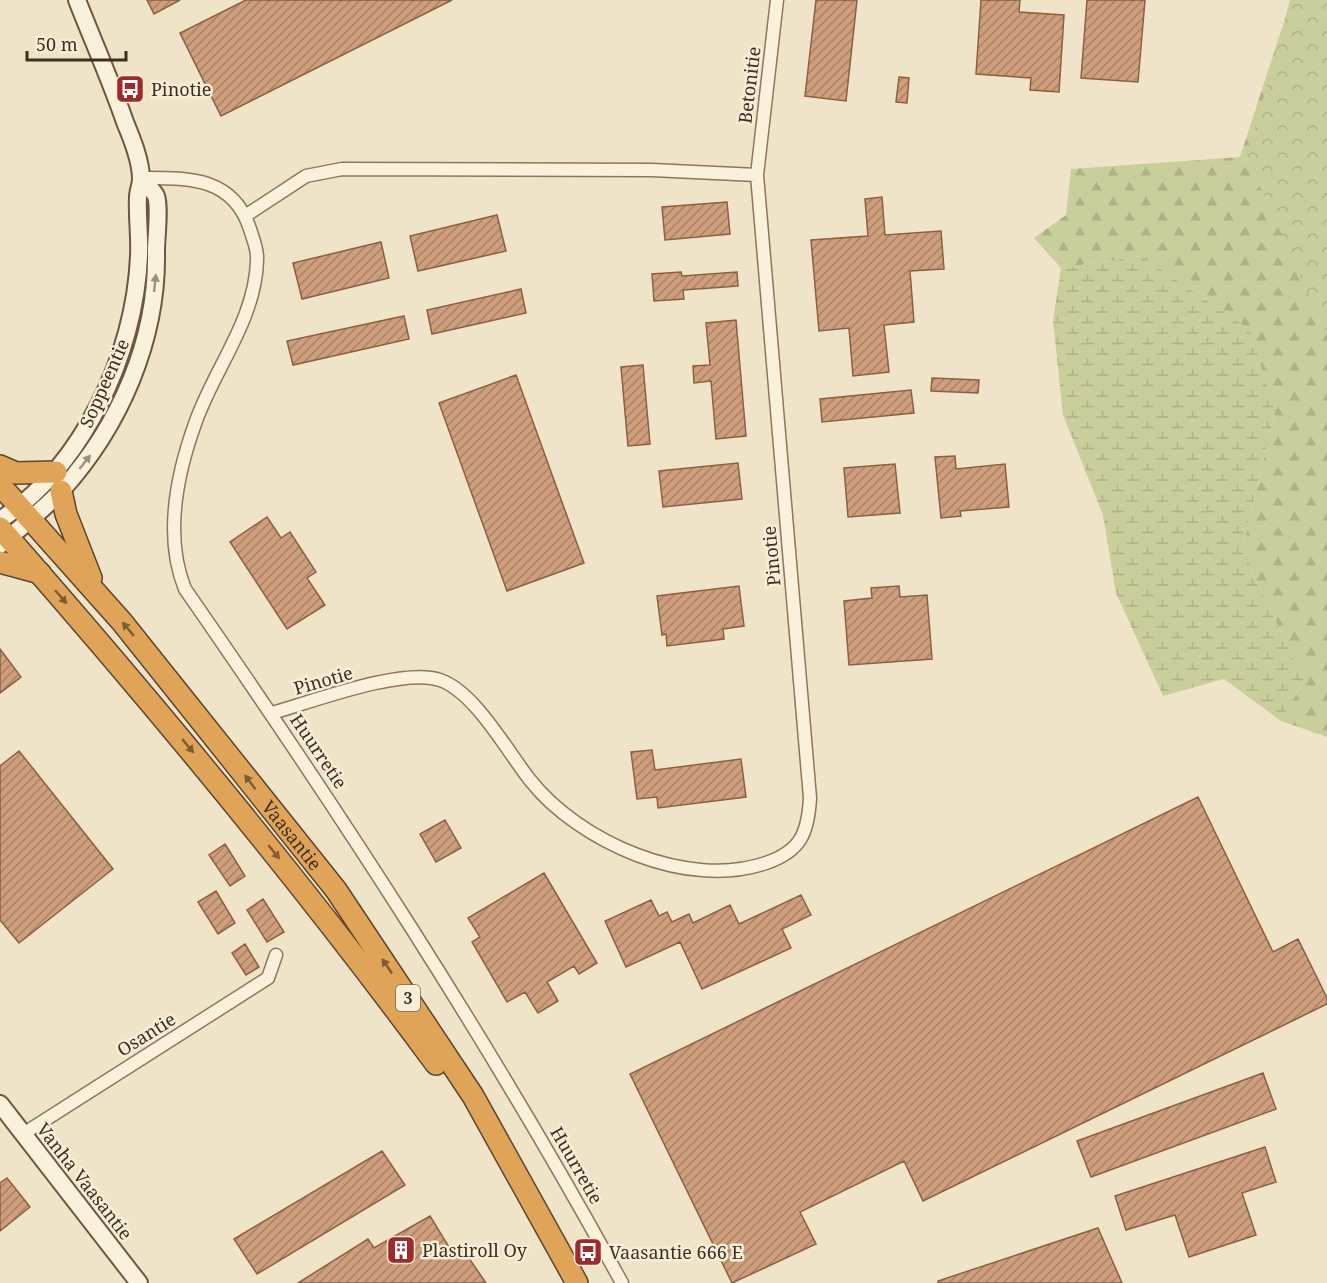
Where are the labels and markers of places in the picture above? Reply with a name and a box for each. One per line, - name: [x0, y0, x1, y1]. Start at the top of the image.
- bus stop icon: Pinotie: [114, 73, 146, 105]
- place label: Pinotie: [151, 77, 211, 101]
- building icon: Plastiroll Oy: [385, 1234, 417, 1266]
- bus stop icon: Vaasantie 666 E: [572, 1236, 604, 1268]
- place label: Plastiroll Oy: [422, 1238, 528, 1262]
- place label: Vaasantie 666 E: [609, 1240, 743, 1264]

